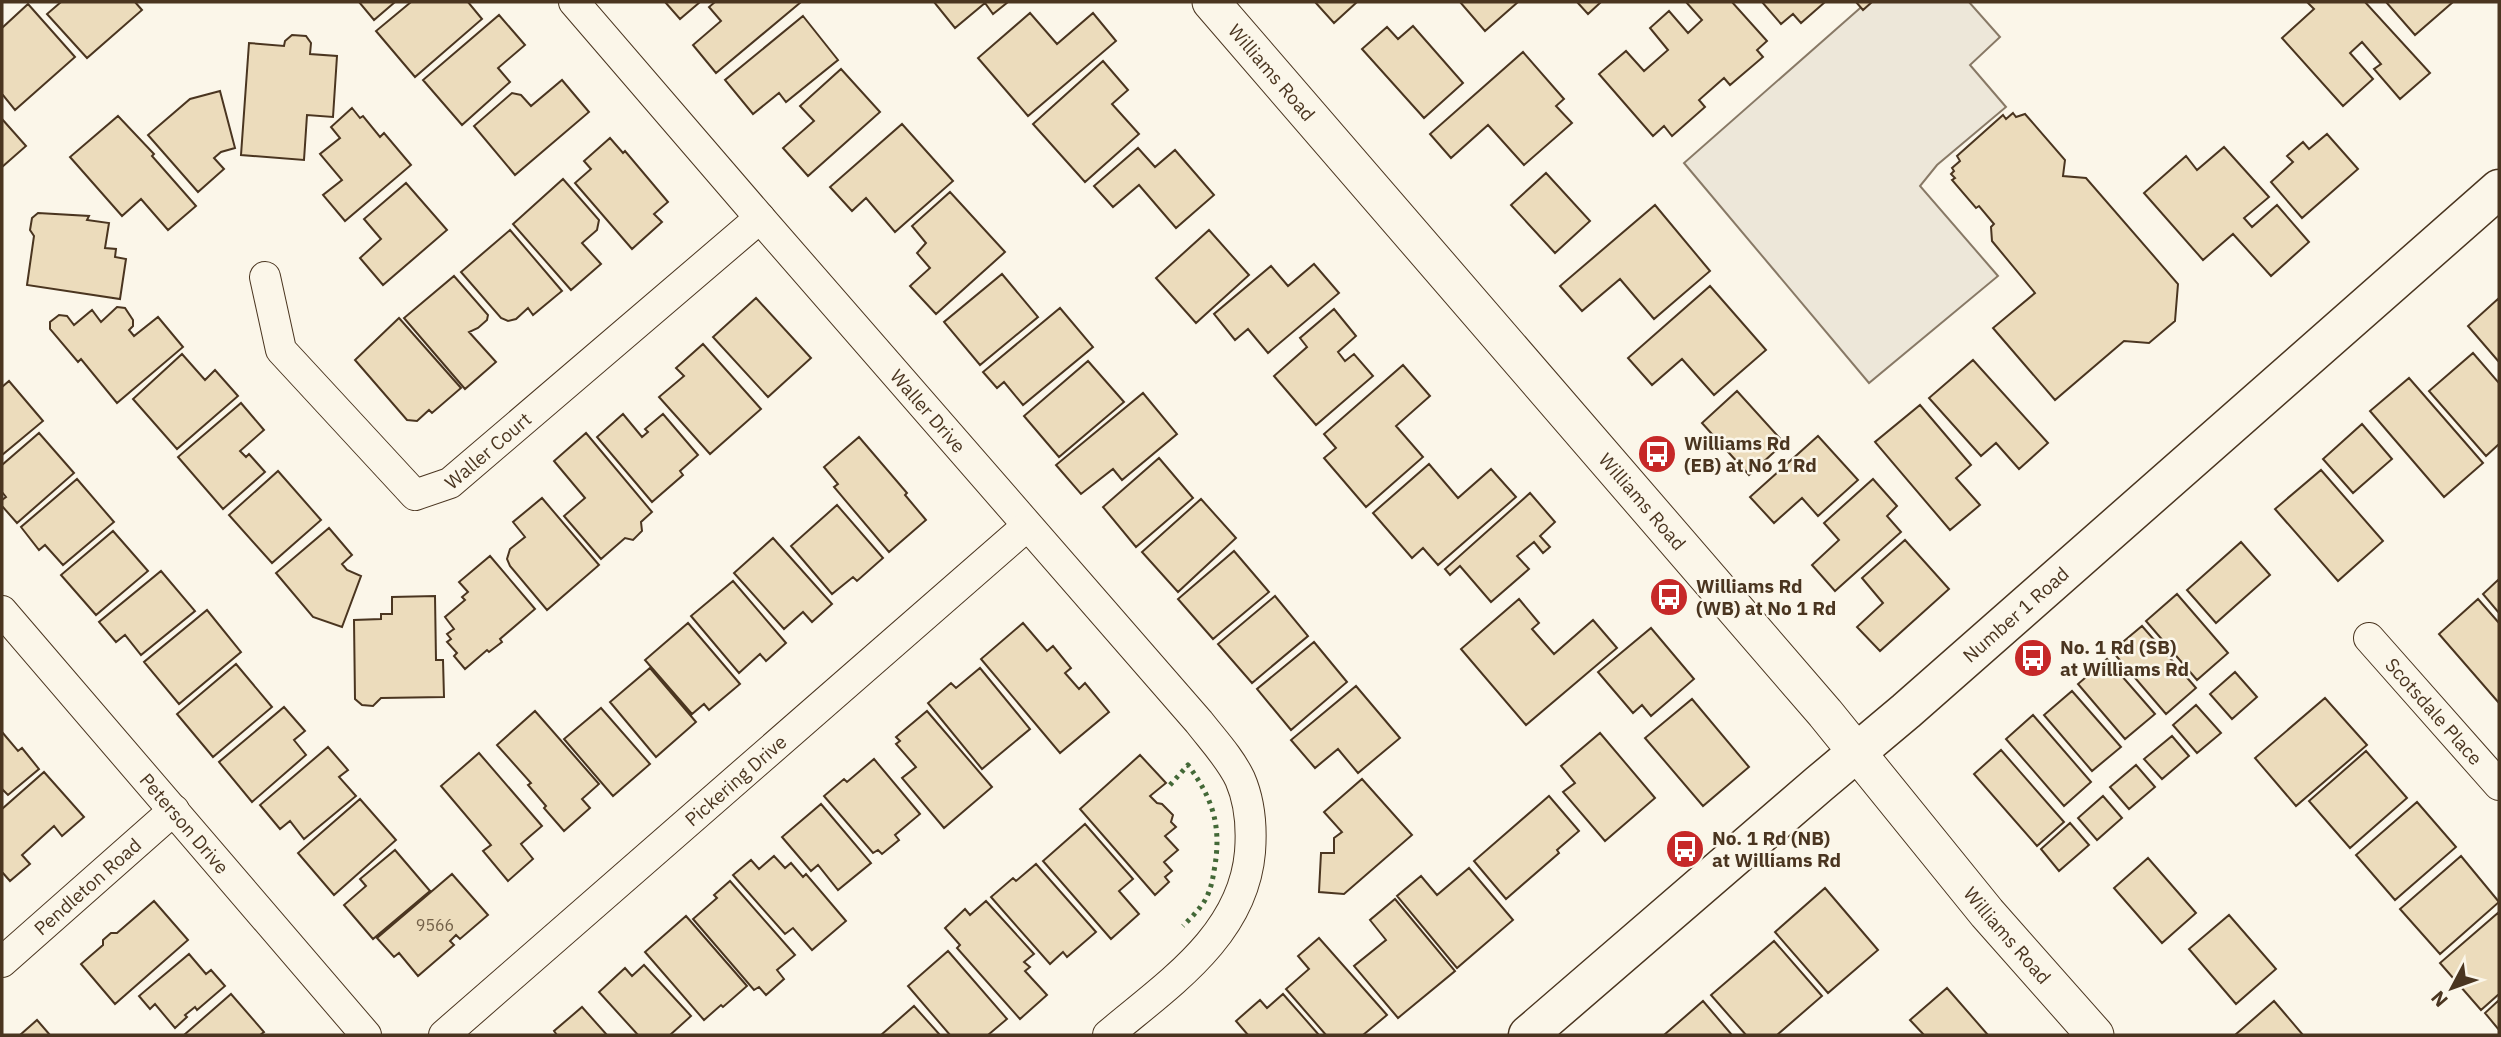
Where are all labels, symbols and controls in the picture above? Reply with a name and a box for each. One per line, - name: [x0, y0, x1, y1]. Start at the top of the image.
- street label: Williams Road: [1223, 19, 1320, 126]
- street label: Waller Drive: [885, 364, 971, 458]
- street label: Waller Court: [440, 407, 536, 494]
- place label: Williams Rd (EB) at No 1 Rd: [1684, 431, 1817, 477]
- bus stop icon: Williams Rd (EB) at No 1 Rd: [1636, 433, 1678, 475]
- street label: Williams Road: [1594, 448, 1691, 555]
- street label: Number 1 Road: [1958, 561, 2074, 668]
- place label: Williams Rd (WB) at No 1 Rd: [1696, 574, 1836, 620]
- bus stop icon: Williams Rd (WB) at No 1 Rd: [1648, 576, 1690, 618]
- place label: No. 1 Rd (SB) at Williams Rd: [2060, 635, 2189, 681]
- bus stop icon: No. 1 Rd (SB) at Williams Rd: [2012, 637, 2054, 679]
- street label: Scotsdale Place: [2380, 653, 2488, 770]
- street label: Pickering Drive: [680, 730, 791, 831]
- street label: Peterson Drive: [135, 768, 234, 879]
- place label: No. 1 Rd (NB) at Williams Rd: [1712, 826, 1841, 872]
- bus stop icon: No. 1 Rd (NB) at Williams Rd: [1664, 828, 1706, 870]
- street label: Pendleton Road: [29, 833, 146, 940]
- street label: Williams Road: [1959, 882, 2056, 989]
- house number: 9566: [416, 915, 454, 935]
- north arrow: [2417, 953, 2487, 1023]
- text: N: [2426, 986, 2453, 1012]

